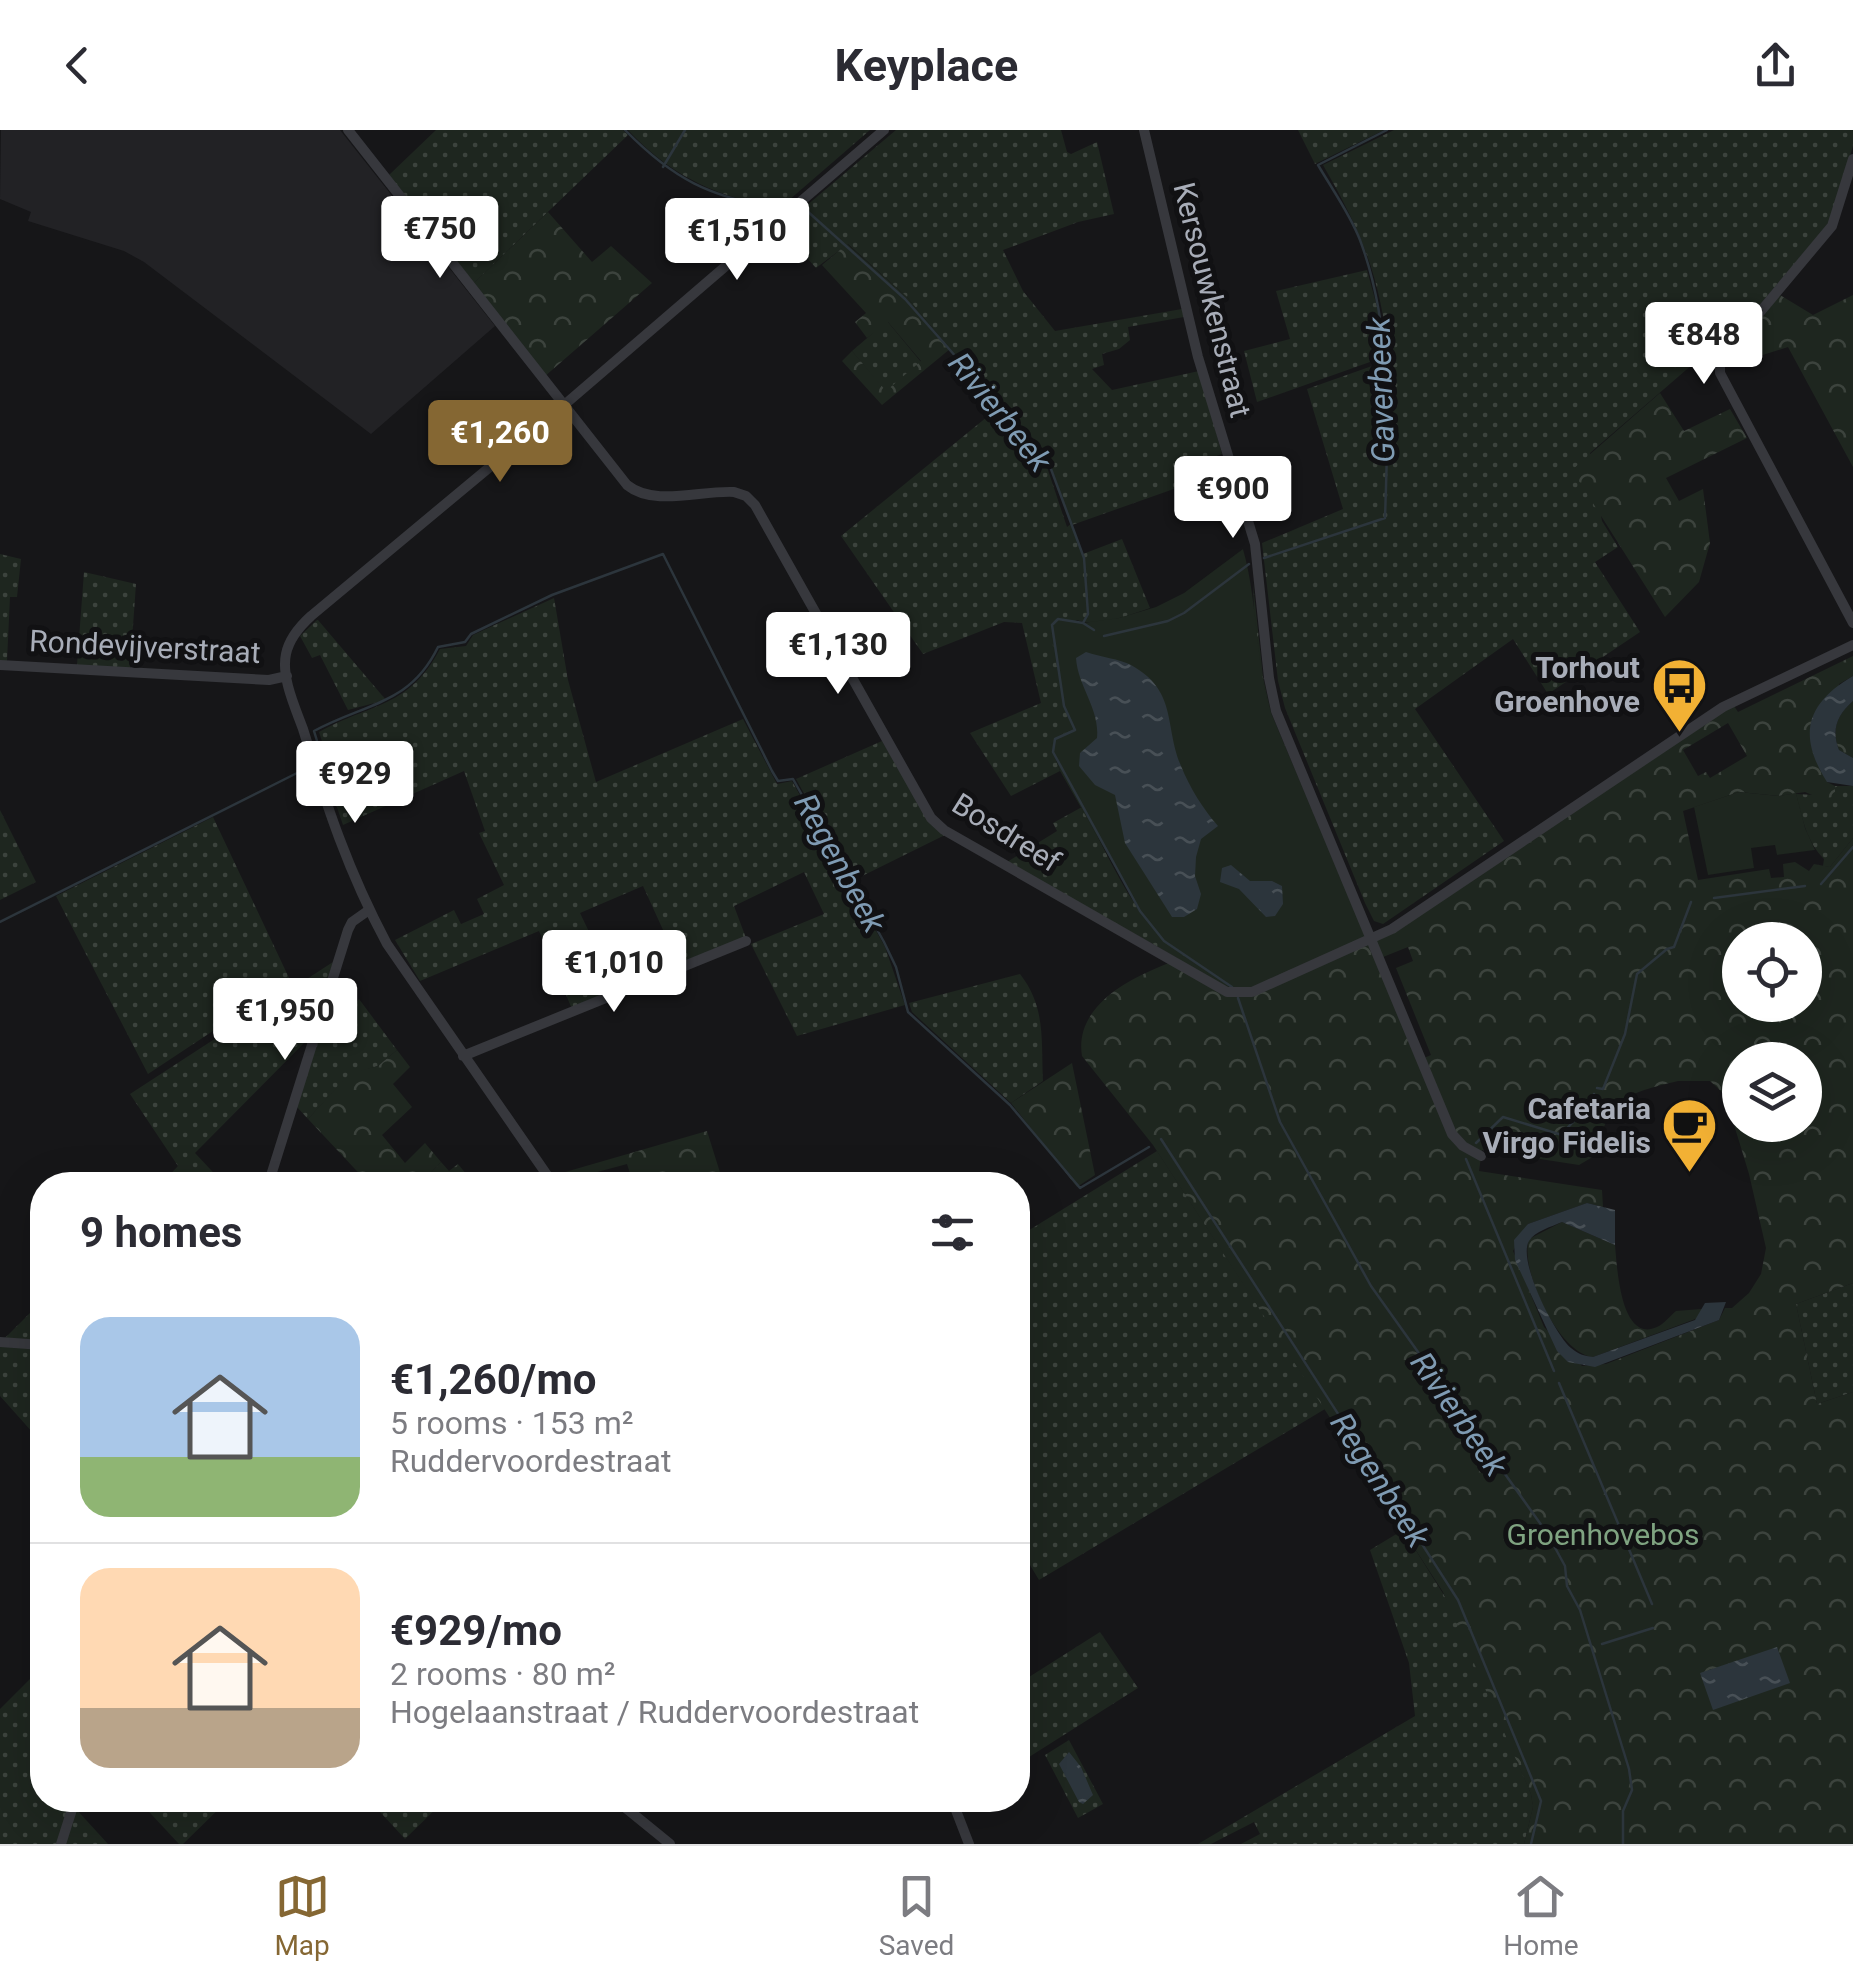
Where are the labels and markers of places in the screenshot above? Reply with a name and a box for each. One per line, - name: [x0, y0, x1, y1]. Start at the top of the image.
- pin: €750: [381, 196, 499, 281]
- pin: €1,510: [656, 198, 818, 283]
- pin: €848: [1645, 302, 1763, 387]
- pin: €1,260: [419, 400, 581, 485]
- pin: €900: [1174, 456, 1292, 541]
- pin: €1,130: [757, 612, 919, 697]
- place label: Torhout Groenhove: [1494, 650, 1640, 719]
- bus stop icon: Torhout Groenhove: [1649, 655, 1709, 734]
- pin: €929: [296, 741, 414, 826]
- pin: €1,010: [533, 930, 695, 1015]
- pin: €1,950: [204, 978, 366, 1063]
- place label: Cafetaria Virgo Fidelis: [1482, 1091, 1651, 1160]
- cafe icon: Cafetaria Virgo Fidelis: [1660, 1096, 1720, 1175]

